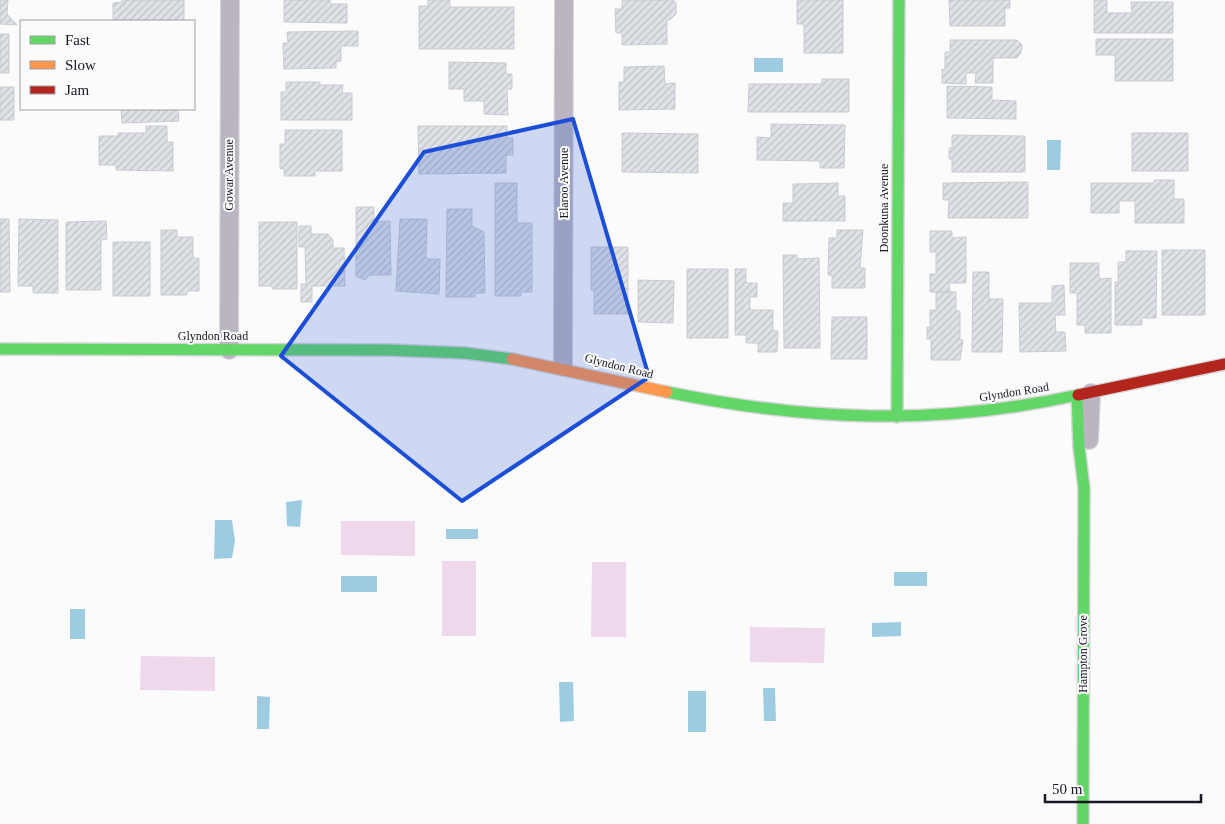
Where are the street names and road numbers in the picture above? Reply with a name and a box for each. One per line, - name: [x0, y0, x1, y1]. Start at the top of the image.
- street label: Gowar Avenue: [222, 139, 236, 211]
- street label: Elaroo Avenue: [557, 148, 571, 218]
- street label: Doonkuna Avenue: [877, 164, 891, 252]
- street label: Glyndon Road: [178, 329, 248, 343]
- street label: Glyndon Road: [583, 351, 655, 381]
- street label: Glyndon Road: [978, 380, 1050, 404]
- street label: Hampton Grove: [1076, 615, 1090, 693]

